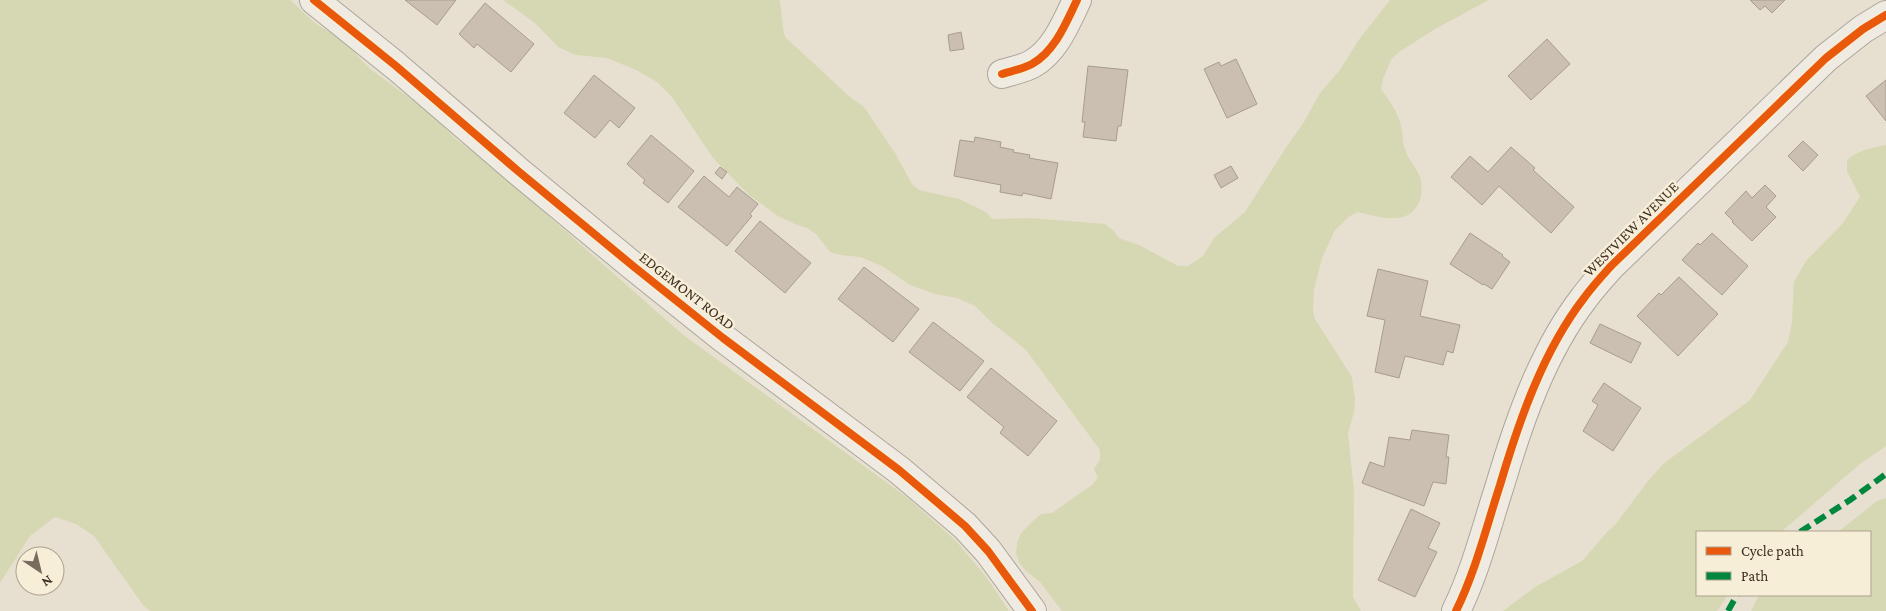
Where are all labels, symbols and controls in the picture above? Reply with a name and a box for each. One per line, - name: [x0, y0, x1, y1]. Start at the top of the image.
- street label: WESTVIEW AVENUE: [1580, 178, 1682, 280]
- street label: EDGEMONT ROAD: [636, 249, 738, 333]
- legend: [1696, 531, 1871, 596]
- text: Cycle path: [1741, 543, 1804, 560]
- north arrow: [15, 546, 65, 596]
- text: Path: [1741, 568, 1768, 584]
- text: N: [39, 572, 56, 591]

